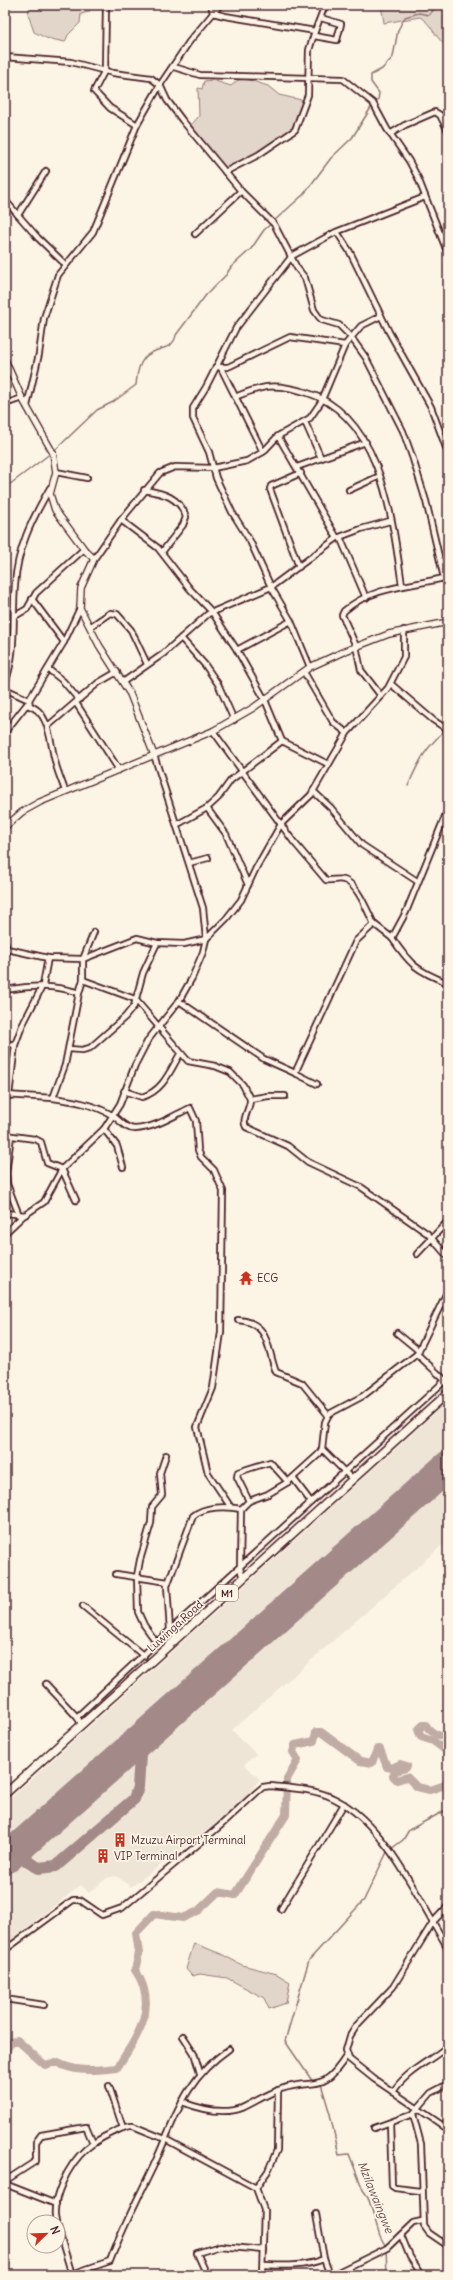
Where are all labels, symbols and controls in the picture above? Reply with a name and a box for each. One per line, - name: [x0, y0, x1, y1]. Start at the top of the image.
- temple icon: ECG: [238, 1270, 254, 1286]
- place label: ECG: [257, 1271, 278, 1285]
- road number: M1: [216, 1585, 238, 1601]
- street label: Luwinga Road: [144, 1597, 206, 1655]
- building icon: Mzuzu Airport Terminal: [112, 1832, 128, 1848]
- place label: Mzuzu Airport Terminal: [131, 1833, 246, 1847]
- building icon: VIP Terminal: [95, 1848, 111, 1864]
- place label: VIP Terminal: [114, 1849, 178, 1863]
- water label: Mzilawaingwe: [355, 2159, 398, 2237]
- north arrow: [26, 2214, 66, 2254]
- text: N: [47, 2224, 63, 2236]

